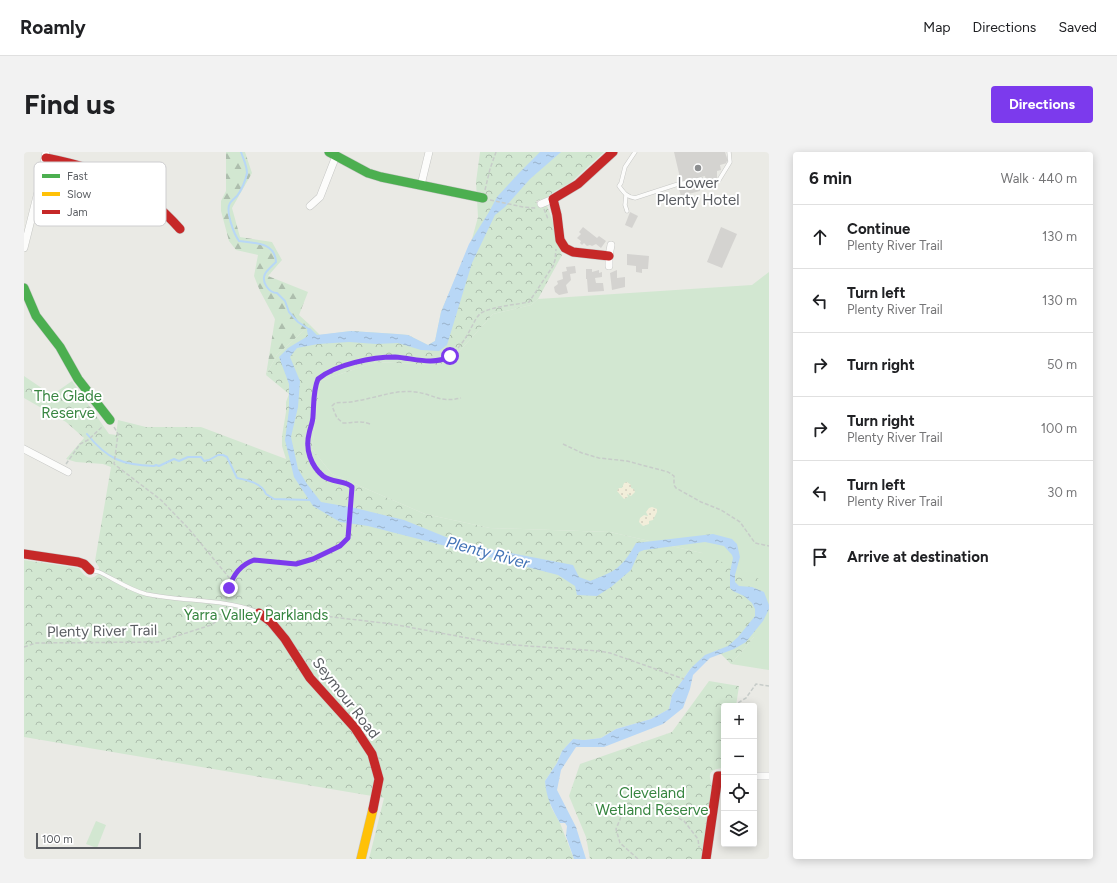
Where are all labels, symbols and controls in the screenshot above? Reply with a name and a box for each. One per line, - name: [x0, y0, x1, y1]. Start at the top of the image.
- text: Roamly: [20, 16, 86, 39]
- text: Map: [923, 19, 951, 36]
- text: Directions: [973, 19, 1036, 36]
- text: Saved: [1058, 19, 1097, 36]
- button: Directions: [991, 86, 1093, 123]
- text: Find us: [24, 87, 115, 121]
- legend: [34, 162, 166, 226]
- marker: Lower Plenty Hotel: [693, 163, 703, 173]
- text: 6 min: [809, 168, 852, 188]
- text: Fast: [67, 170, 88, 183]
- text: Walk · 440 m: [1001, 171, 1077, 186]
- place label: Lower Plenty Hotel: [657, 174, 739, 209]
- text: Slow: [67, 188, 91, 201]
- text: Jam: [67, 206, 88, 219]
- text: Continue: [847, 220, 910, 238]
- icon: ahead: [809, 226, 831, 248]
- text: 130 m: [1042, 229, 1077, 244]
- text: Plenty River Trail: [847, 238, 943, 253]
- text: Turn left: [847, 284, 905, 302]
- icon: left: [809, 290, 831, 312]
- text: 130 m: [1042, 293, 1077, 308]
- text: Plenty River Trail: [847, 302, 943, 317]
- route start: [441, 347, 459, 365]
- icon: right: [809, 354, 831, 376]
- text: Turn right: [847, 356, 915, 374]
- text: 50 m: [1047, 357, 1077, 372]
- park label: The Glade Reserve: [34, 387, 102, 422]
- text: Turn right: [847, 412, 915, 430]
- icon: right: [809, 418, 831, 440]
- text: 100 m: [1041, 421, 1077, 436]
- text: Plenty River Trail: [847, 430, 943, 445]
- text: Turn left: [847, 476, 905, 494]
- icon: left: [809, 482, 831, 504]
- text: 30 m: [1047, 485, 1077, 500]
- text: Plenty River Trail: [847, 494, 943, 509]
- water label: Plenty River: [444, 532, 532, 573]
- icon: arrive: [809, 546, 831, 568]
- text: Arrive at destination: [847, 548, 988, 566]
- route end: [220, 579, 238, 597]
- park label: Yarra Valley Parklands: [184, 606, 328, 624]
- street label: Plenty River Trail: [47, 621, 157, 641]
- street label: Seymour Road: [309, 654, 383, 742]
- map controls: [721, 703, 757, 847]
- button: +: [721, 703, 757, 739]
- button: −: [721, 739, 757, 775]
- button: locate: [721, 775, 757, 811]
- park label: Cleveland Wetland Reserve: [595, 784, 709, 819]
- button: layers: [721, 811, 757, 847]
- scale bar: [36, 831, 141, 850]
- text: 100 m: [42, 833, 73, 846]

